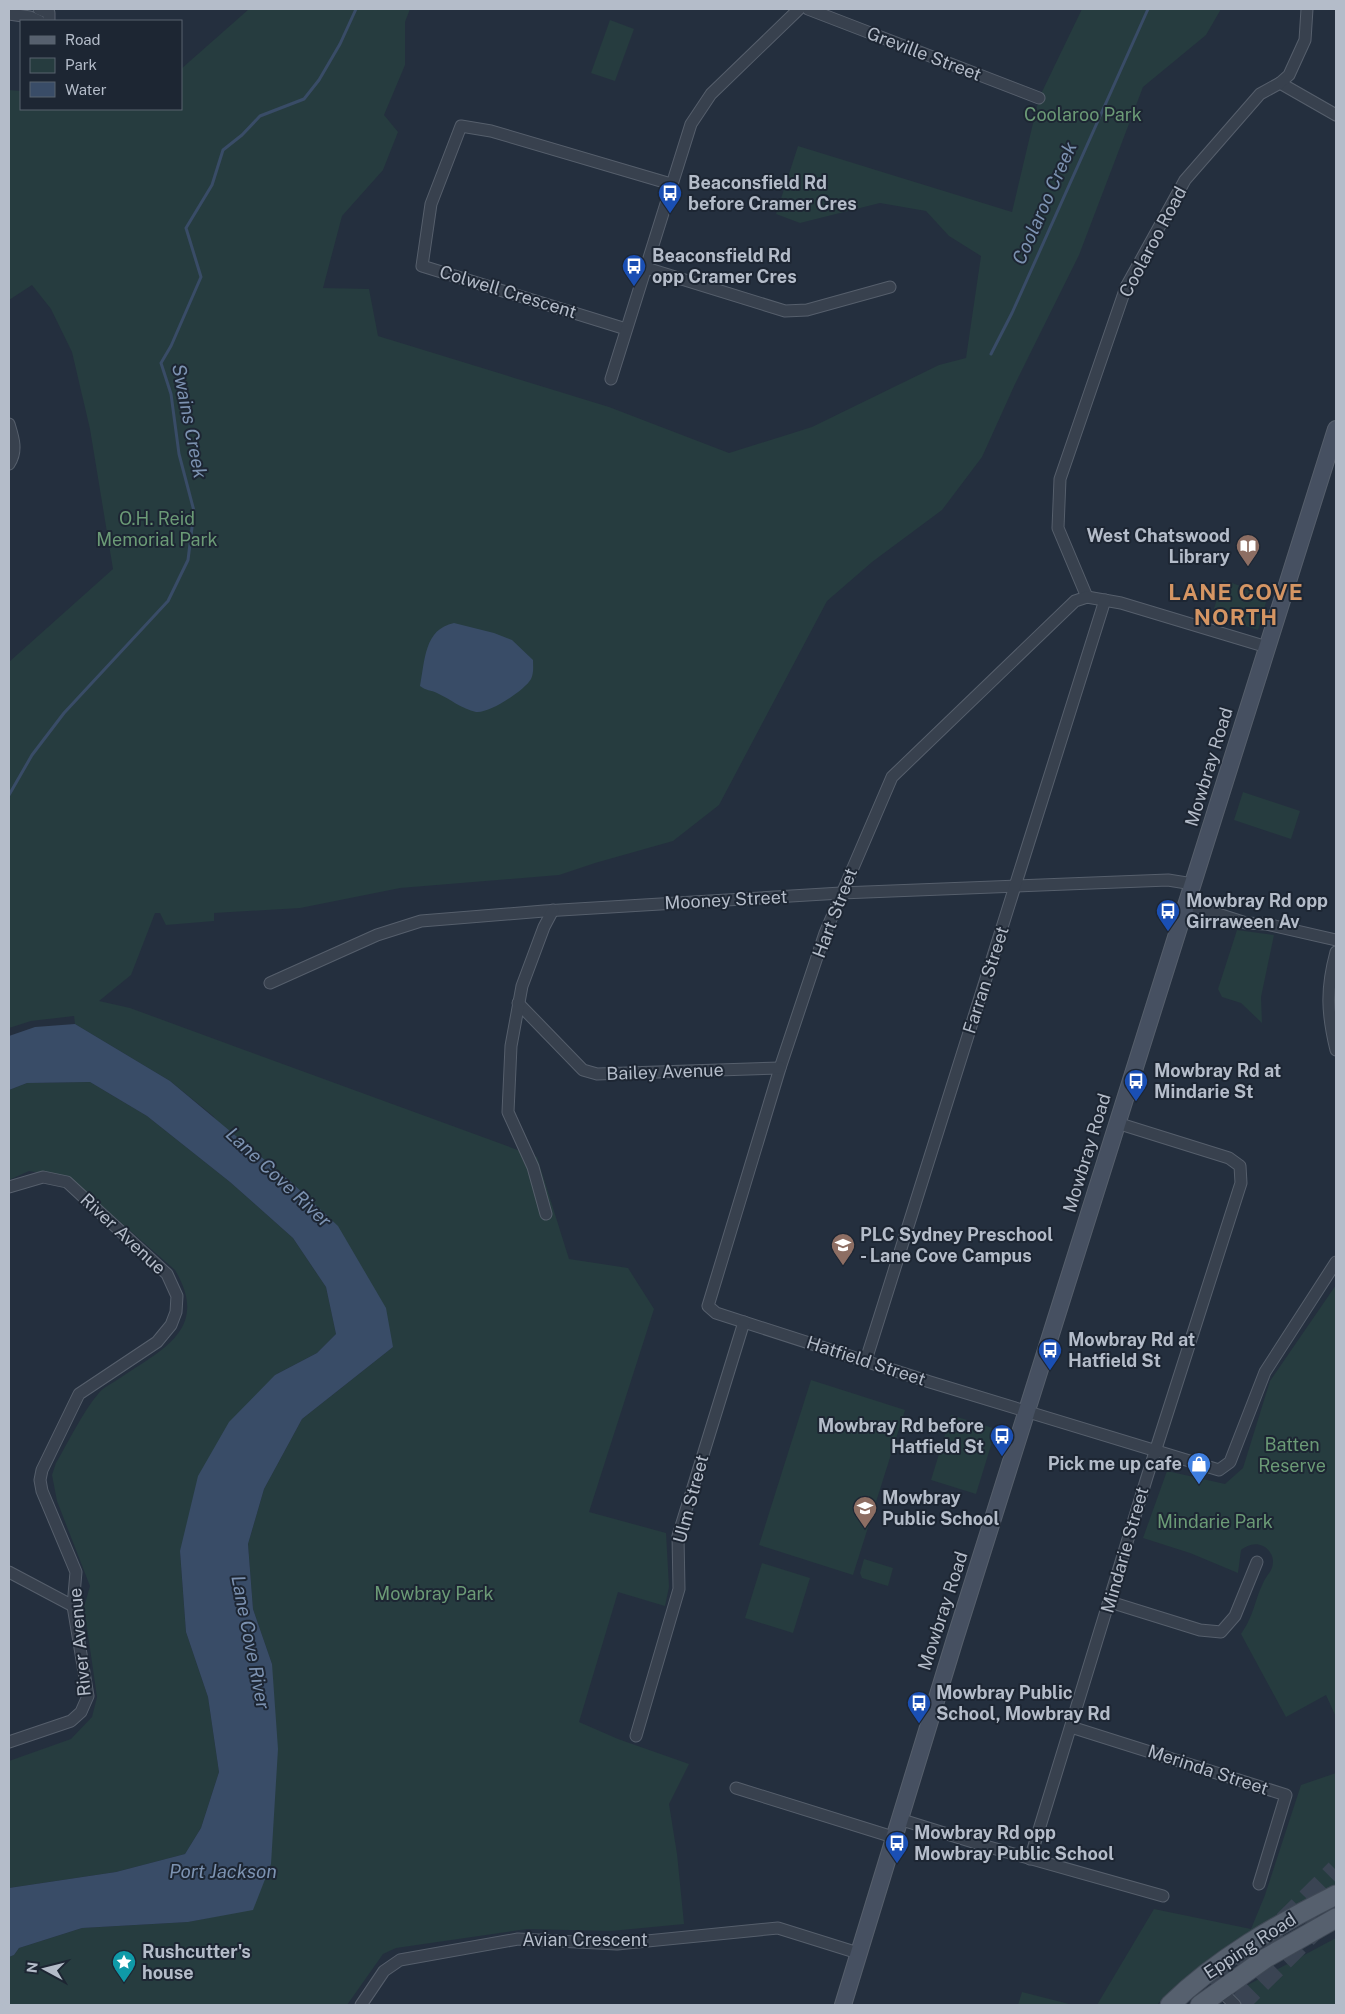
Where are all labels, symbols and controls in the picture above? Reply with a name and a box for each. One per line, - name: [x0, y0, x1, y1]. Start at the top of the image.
- legend: [20, 20, 182, 110]
- street label: Greville Street: [864, 22, 984, 85]
- text: Road: [65, 31, 101, 48]
- text: Park: [65, 56, 97, 73]
- text: Water: [65, 81, 107, 98]
- park label: Coolaroo Park: [1024, 104, 1142, 125]
- water label: Coolaroo Creek: [1007, 138, 1081, 268]
- place label: Beaconsfield Rd before Cramer Cres: [688, 172, 857, 214]
- bus stop icon: Beaconsfield Rd before Cramer Cres: [657, 180, 683, 214]
- street label: Coolaroo Road: [1115, 183, 1191, 301]
- place label: Beaconsfield Rd opp Cramer Cres: [652, 245, 797, 287]
- bus stop icon: Beaconsfield Rd opp Cramer Cres: [621, 253, 647, 287]
- street label: Colwell Crescent: [437, 261, 579, 322]
- water label: Swains Creek: [168, 362, 212, 481]
- park label: O.H. Reid Memorial Park: [96, 508, 218, 550]
- place label: West Chatswood Library: [1086, 525, 1230, 567]
- library icon: West Chatswood Library: [1235, 533, 1261, 567]
- district label: LANE COVE NORTH: [1168, 579, 1304, 630]
- street label: Mowbray Road: [1180, 705, 1237, 829]
- street label: Hart Street: [808, 865, 861, 961]
- street label: Mooney Street: [664, 886, 788, 913]
- place label: Mowbray Rd opp Girraween Av: [1186, 890, 1328, 932]
- bus stop icon: Mowbray Rd opp Girraween Av: [1155, 898, 1181, 932]
- street label: Farran Street: [958, 924, 1013, 1036]
- street label: Bailey Avenue: [606, 1059, 724, 1084]
- place label: Mowbray Rd at Mindarie St: [1154, 1060, 1281, 1102]
- bus stop icon: Mowbray Rd at Mindarie St: [1123, 1068, 1149, 1102]
- street label: Mowbray Road: [1058, 1091, 1115, 1215]
- water label: Lane Cove River: [222, 1123, 337, 1232]
- street label: River Avenue: [76, 1189, 170, 1278]
- place label: PLC Sydney Preschool - Lane Cove Campus: [860, 1224, 1053, 1266]
- school or university icon: PLC Sydney Preschool - Lane Cove Campus: [830, 1232, 856, 1266]
- place label: Mowbray Rd at Hatfield St: [1068, 1329, 1195, 1371]
- street label: Hatfield Street: [804, 1331, 928, 1390]
- bus stop icon: Mowbray Rd at Hatfield St: [1037, 1337, 1063, 1371]
- place label: Mowbray Rd before Hatfield St: [818, 1415, 984, 1457]
- bus stop icon: Mowbray Rd before Hatfield St: [989, 1423, 1015, 1457]
- park label: Batten Reserve: [1258, 1434, 1326, 1476]
- shop icon: Pick me up cafe: [1186, 1451, 1212, 1485]
- street label: Ulm Street: [669, 1452, 712, 1545]
- place label: Pick me up cafe: [1048, 1453, 1182, 1474]
- street label: Mindarie Street: [1096, 1484, 1153, 1615]
- place label: Mowbray Public School: [882, 1487, 999, 1529]
- school or university icon: Mowbray Public School: [852, 1495, 878, 1529]
- park label: Mindarie Park: [1157, 1511, 1273, 1532]
- street label: Mowbray Road: [913, 1549, 972, 1673]
- water label: Lane Cove River: [227, 1573, 275, 1712]
- park label: Mowbray Park: [374, 1583, 494, 1604]
- street label: River Avenue: [64, 1587, 95, 1697]
- place label: Mowbray Public School, Mowbray Rd: [936, 1682, 1110, 1724]
- bus stop icon: Mowbray Public School, Mowbray Rd: [906, 1690, 932, 1724]
- street label: Merinda Street: [1145, 1740, 1271, 1799]
- place label: Mowbray Rd opp Mowbray Public School: [914, 1822, 1114, 1864]
- bus stop icon: Mowbray Rd opp Mowbray Public School: [884, 1830, 910, 1864]
- water label: Port Jackson: [169, 1860, 277, 1882]
- street label: Epping Road: [1200, 1908, 1300, 1983]
- street label: Avian Crescent: [522, 1929, 648, 1950]
- place label: Rushcutter's house: [142, 1941, 251, 1983]
- north arrow: [20, 1944, 70, 1994]
- place icon: Rushcutter's house: [111, 1949, 137, 1983]
- text: N: [23, 1961, 41, 1974]

